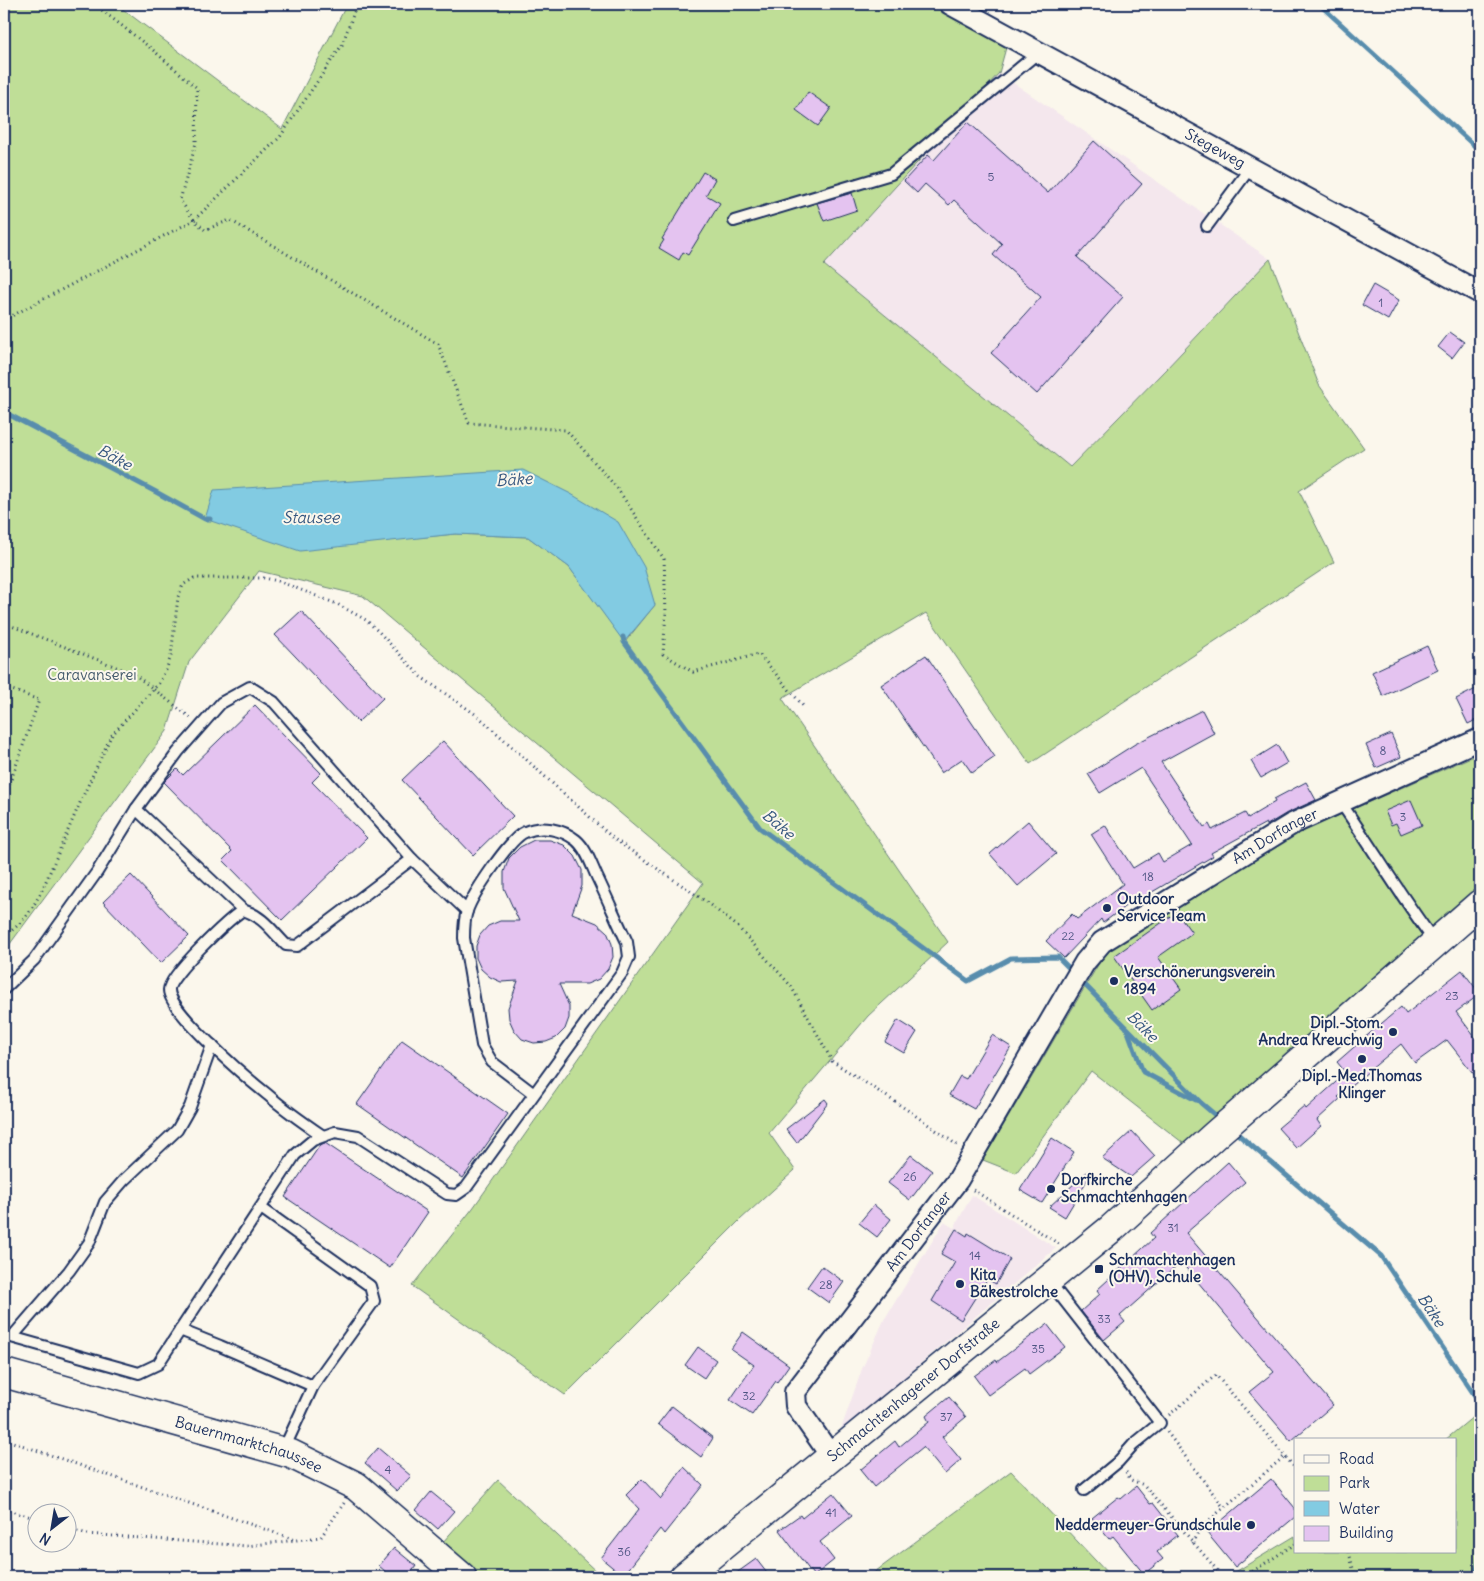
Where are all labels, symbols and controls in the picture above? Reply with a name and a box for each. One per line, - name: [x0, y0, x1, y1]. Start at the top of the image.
- street label: Stegeweg: [1182, 124, 1249, 172]
- house number: 5: [988, 169, 995, 184]
- house number: 1: [1379, 295, 1383, 310]
- water label: Bäke: [94, 440, 137, 475]
- water label: Bäke: [495, 468, 534, 490]
- water label: Stausee: [283, 507, 341, 527]
- park label: Caravanserei: [47, 665, 137, 684]
- house number: 8: [1380, 743, 1387, 758]
- street label: Am Dorfanger: [1228, 804, 1321, 868]
- water label: Bäke: [759, 805, 800, 844]
- house number: 3: [1400, 809, 1407, 824]
- house number: 18: [1142, 869, 1154, 884]
- place label: Outdoor Service Team: [1117, 889, 1206, 925]
- marker: Outdoor Service Team: [1101, 902, 1113, 914]
- house number: 22: [1061, 928, 1075, 943]
- place label: Verschönerungsverein 1894: [1124, 962, 1276, 998]
- marker: Verschönerungsverein 1894: [1108, 975, 1120, 987]
- house number: 23: [1445, 988, 1459, 1003]
- water label: Bäke: [1123, 1006, 1164, 1047]
- place label: Dipl.-Stom. Andrea Kreuchwig: [1259, 1013, 1383, 1050]
- marker: Dipl.-Stom. Andrea Kreuchwig: [1387, 1026, 1399, 1038]
- marker: Dipl.-Med.Thomas Klinger: [1356, 1053, 1368, 1065]
- place label: Dipl.-Med.Thomas Klinger: [1302, 1066, 1422, 1103]
- house number: 26: [903, 1169, 917, 1184]
- place label: Dorfkirche Schmachtenhagen: [1061, 1170, 1188, 1207]
- marker: Dorfkirche Schmachtenhagen: [1045, 1183, 1057, 1195]
- street label: Am Dorfanger: [881, 1187, 955, 1275]
- house number: 31: [1167, 1220, 1179, 1235]
- house number: 14: [969, 1248, 981, 1263]
- place label: Schmachtenhagen (OHV), Schule: [1109, 1250, 1236, 1287]
- marker: Schmachtenhagen (OHV), Schule: [1093, 1263, 1105, 1275]
- place label: Kita Bäkestrolche: [970, 1265, 1058, 1301]
- house number: 28: [819, 1277, 833, 1292]
- marker: Kita Bäkestrolche: [954, 1278, 966, 1290]
- water label: Bäke: [1414, 1289, 1451, 1332]
- house number: 33: [1097, 1311, 1111, 1326]
- street label: Schmachtenhagener Dorfstraße: [823, 1314, 1003, 1466]
- house number: 35: [1031, 1341, 1045, 1356]
- house number: 32: [742, 1388, 756, 1403]
- house number: 37: [940, 1409, 952, 1424]
- street label: Bauernmarktchaussee: [173, 1412, 326, 1477]
- legend: [1294, 1438, 1456, 1554]
- text: Road: [1339, 1449, 1374, 1468]
- house number: 4: [385, 1462, 392, 1477]
- text: Park: [1339, 1473, 1370, 1492]
- text: Water: [1339, 1499, 1380, 1518]
- north arrow: [28, 1504, 78, 1554]
- house number: 41: [825, 1505, 837, 1520]
- place label: Neddermeyer-Grundschule: [1055, 1515, 1241, 1535]
- marker: Neddermeyer-Grundschule: [1245, 1519, 1257, 1531]
- text: Building: [1339, 1523, 1394, 1542]
- text: N: [37, 1529, 54, 1549]
- house number: 36: [617, 1544, 631, 1559]

